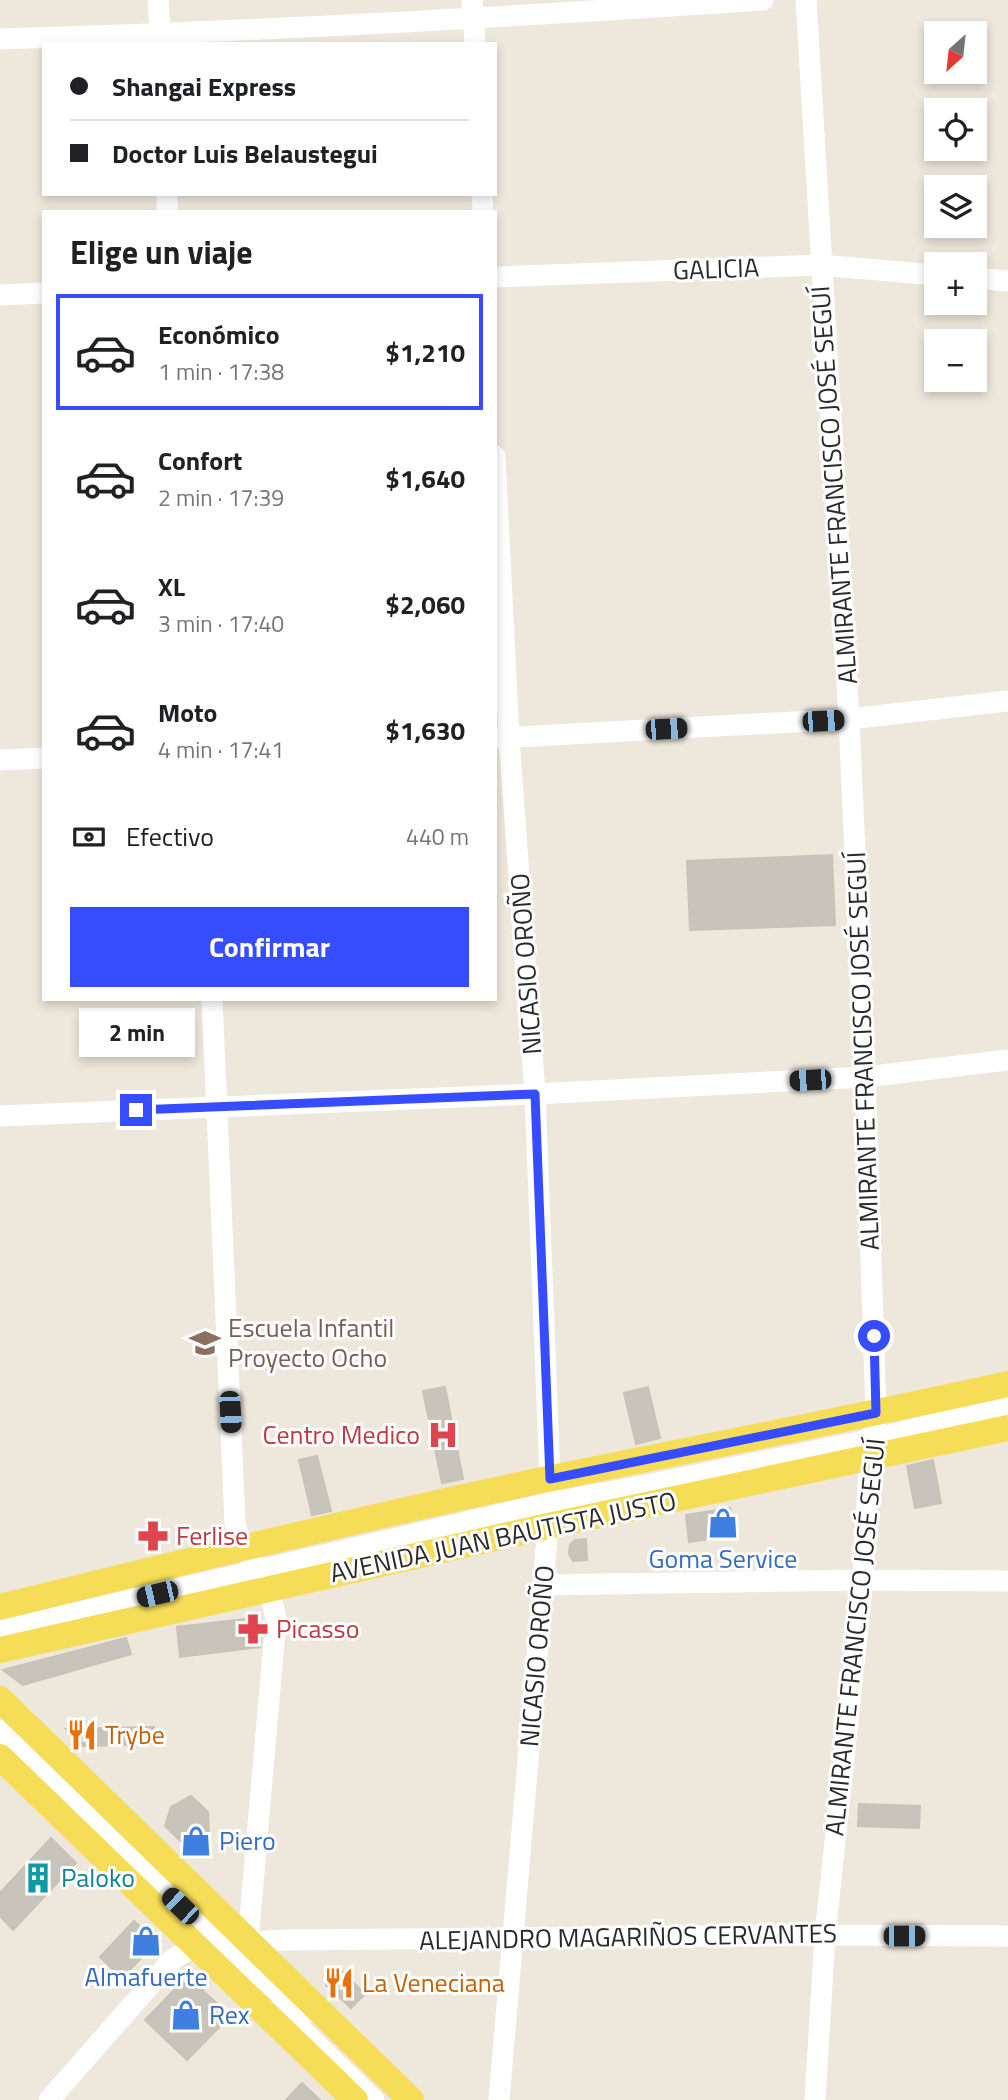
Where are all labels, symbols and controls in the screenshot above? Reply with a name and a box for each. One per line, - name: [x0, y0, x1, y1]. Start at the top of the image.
- north arrow: [924, 21, 987, 84]
- map controls: [924, 21, 987, 392]
- text: Shangai Express: [112, 67, 296, 106]
- button: locate: [924, 98, 987, 161]
- text: Doctor Luis Belaustegui: [112, 134, 378, 173]
- button: layers: [924, 175, 987, 238]
- text: Elige un viaje: [70, 228, 253, 276]
- street label: GALICIA: [672, 248, 760, 289]
- button: +: [924, 252, 987, 315]
- street label: ALMIRANTE FRANCISCO JOSÉ SEGUÍ: [800, 284, 867, 685]
- text: Económico: [158, 315, 280, 354]
- icon: car: [74, 321, 137, 384]
- button: −: [924, 329, 987, 392]
- text: $1,210: [385, 333, 465, 372]
- text: 1 min · 17:38: [158, 354, 284, 389]
- text: Confort: [158, 441, 242, 480]
- icon: car: [74, 447, 137, 510]
- text: $1,640: [385, 459, 465, 498]
- text: 2 min · 17:39: [158, 480, 284, 515]
- text: XL: [158, 567, 185, 606]
- icon: car: [74, 573, 137, 636]
- text: $2,060: [385, 585, 465, 624]
- text: 3 min · 17:40: [158, 606, 284, 641]
- text: Moto: [158, 693, 217, 732]
- icon: car: [74, 699, 137, 762]
- car: [802, 709, 845, 733]
- text: $1,630: [385, 711, 465, 750]
- car: [645, 717, 688, 741]
- text: 4 min · 17:41: [158, 732, 284, 767]
- text: Efectivo: [126, 817, 214, 856]
- icon: cash: [70, 818, 108, 856]
- text: 440 m: [406, 819, 469, 854]
- street label: ALMIRANTE FRANCISCO JOSÉ SEGUÍ: [836, 850, 889, 1251]
- street label: NICASIO OROÑO: [500, 872, 551, 1056]
- button: Confirmar: [70, 907, 469, 987]
- callout: 2 min: [78, 1009, 194, 1058]
- text: 2 min: [109, 1015, 165, 1050]
- car: [789, 1068, 832, 1092]
- route end: [120, 1094, 152, 1126]
- place label: Escuela Infantil Proyecto Ocho: [228, 1308, 394, 1377]
- route start: [858, 1320, 890, 1352]
- school or university icon: Escuela Infantil Proyecto Ocho: [188, 1326, 222, 1360]
- car: [219, 1390, 242, 1434]
- place label: Centro Medico: [263, 1415, 420, 1454]
- hospital icon: Centro Medico: [426, 1418, 460, 1452]
- street label: ALMIRANTE FRANCISCO JOSÉ SEGUÍ: [814, 1436, 895, 1837]
- street label: AVENIDA JUAN BAUTISTA JUSTO: [326, 1481, 680, 1592]
- shop icon: Goma Service: [706, 1506, 740, 1540]
- place label: Ferlise: [176, 1516, 248, 1555]
- pharmacy icon: Ferlise: [136, 1519, 170, 1553]
- place label: Goma Service: [649, 1539, 797, 1578]
- street label: NICASIO OROÑO: [509, 1564, 564, 1748]
- car: [135, 1579, 180, 1609]
- place label: Picasso: [276, 1609, 359, 1648]
- pharmacy icon: Picasso: [236, 1612, 270, 1646]
- place label: Trybe: [105, 1715, 165, 1754]
- restaurant icon: Trybe: [65, 1718, 99, 1752]
- place label: Piero: [219, 1821, 276, 1860]
- shop icon: Piero: [179, 1824, 213, 1858]
- place label: Paloko: [61, 1858, 135, 1897]
- building icon: Paloko: [21, 1861, 55, 1895]
- car: [158, 1884, 203, 1928]
- street label: ALEJANDRO MAGARIÑOS CERVANTES: [419, 1913, 837, 1960]
- shop icon: Almafuerte: [129, 1924, 163, 1958]
- car: [884, 1926, 926, 1947]
- place label: Almafuerte: [84, 1957, 208, 1996]
- place label: La Veneciana: [362, 1963, 505, 2002]
- restaurant icon: La Veneciana: [322, 1966, 356, 2000]
- place label: Rex: [209, 1995, 250, 2034]
- shop icon: Rex: [169, 1998, 203, 2032]

